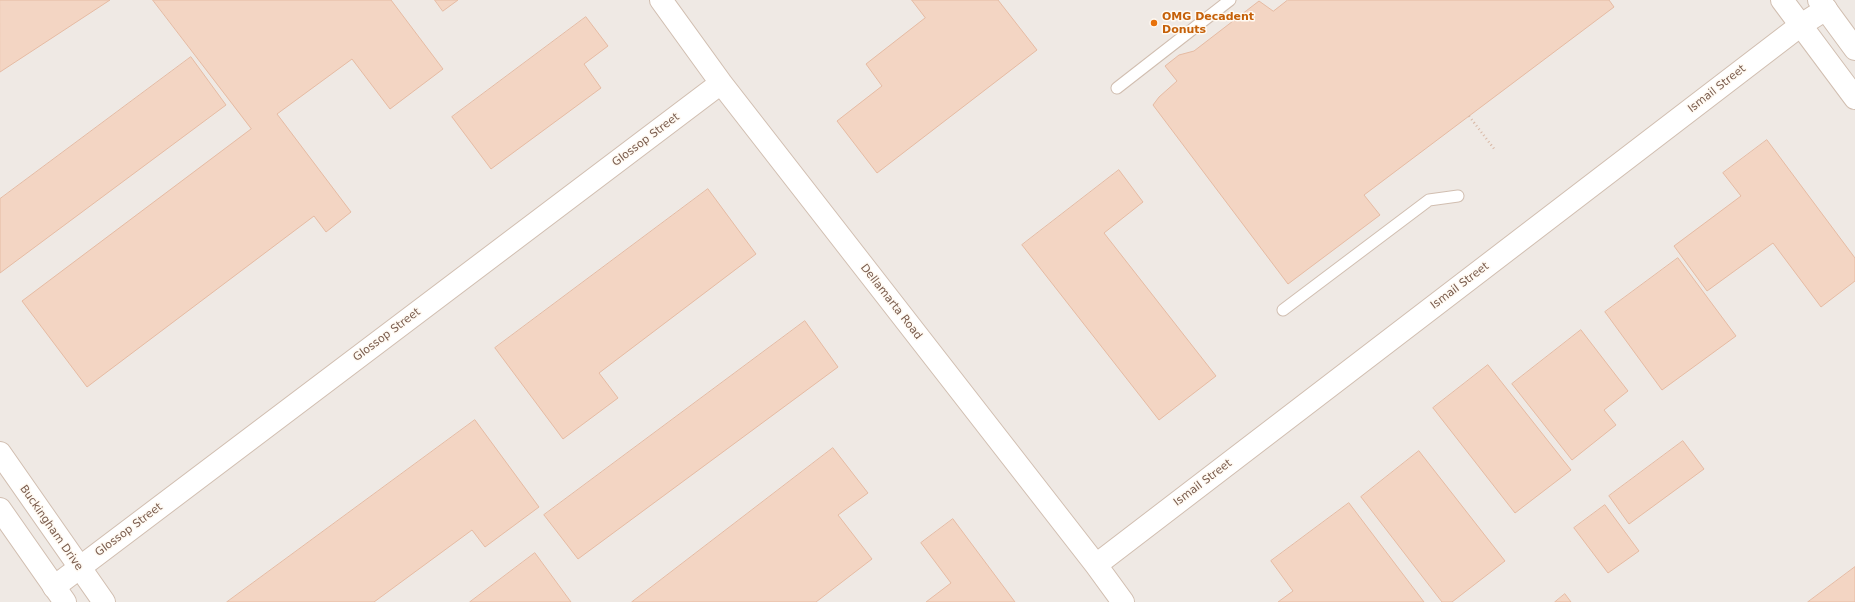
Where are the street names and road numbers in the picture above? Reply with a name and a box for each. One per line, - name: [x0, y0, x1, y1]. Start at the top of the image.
- street label: Ismail Street: [1686, 62, 1748, 116]
- street label: Glossop Street: [610, 111, 682, 169]
- street label: Ismail Street: [1428, 260, 1492, 312]
- street label: Dellamarta Road: [857, 262, 925, 342]
- street label: Glossop Street: [351, 306, 423, 364]
- street label: Ismail Street: [1171, 457, 1235, 509]
- street label: Buckingham Drive: [17, 483, 85, 573]
- street label: Glossop Street: [93, 501, 165, 559]

